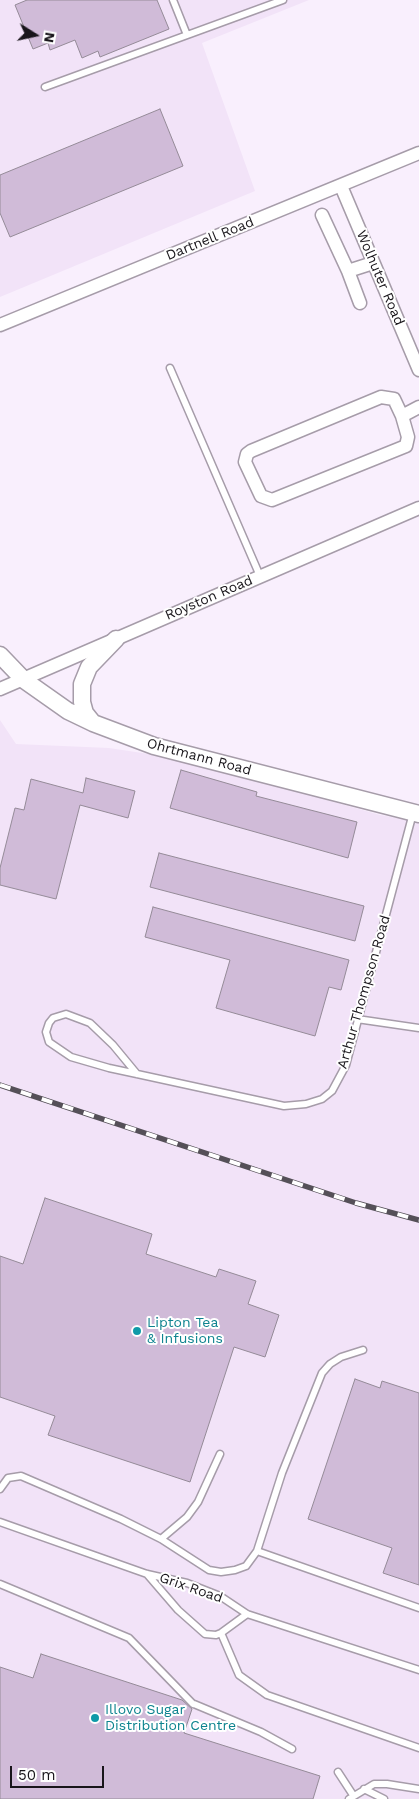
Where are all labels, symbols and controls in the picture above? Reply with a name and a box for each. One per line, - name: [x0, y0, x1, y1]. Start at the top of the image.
- north arrow: [10, 10, 60, 60]
- text: N: [41, 31, 59, 44]
- street label: Dartnell Road: [164, 214, 256, 264]
- street label: Wolhuter Road: [352, 228, 408, 328]
- street label: Royston Road: [163, 572, 255, 624]
- street label: Ohrtmann Road: [145, 735, 253, 779]
- street label: Arthur Thompson Road: [334, 913, 394, 1071]
- place label: Lipton Tea & Infusions: [147, 1315, 223, 1348]
- marker: Lipton Tea & Infusions: [131, 1325, 143, 1337]
- street label: Grix Road: [157, 1569, 225, 1607]
- place label: Illovo Sugar Distribution Centre: [105, 1702, 236, 1734]
- marker: Illovo Sugar Distribution Centre: [89, 1712, 101, 1724]
- scale bar: [12, 1756, 106, 1788]
- text: 50 m: [18, 1766, 55, 1784]

